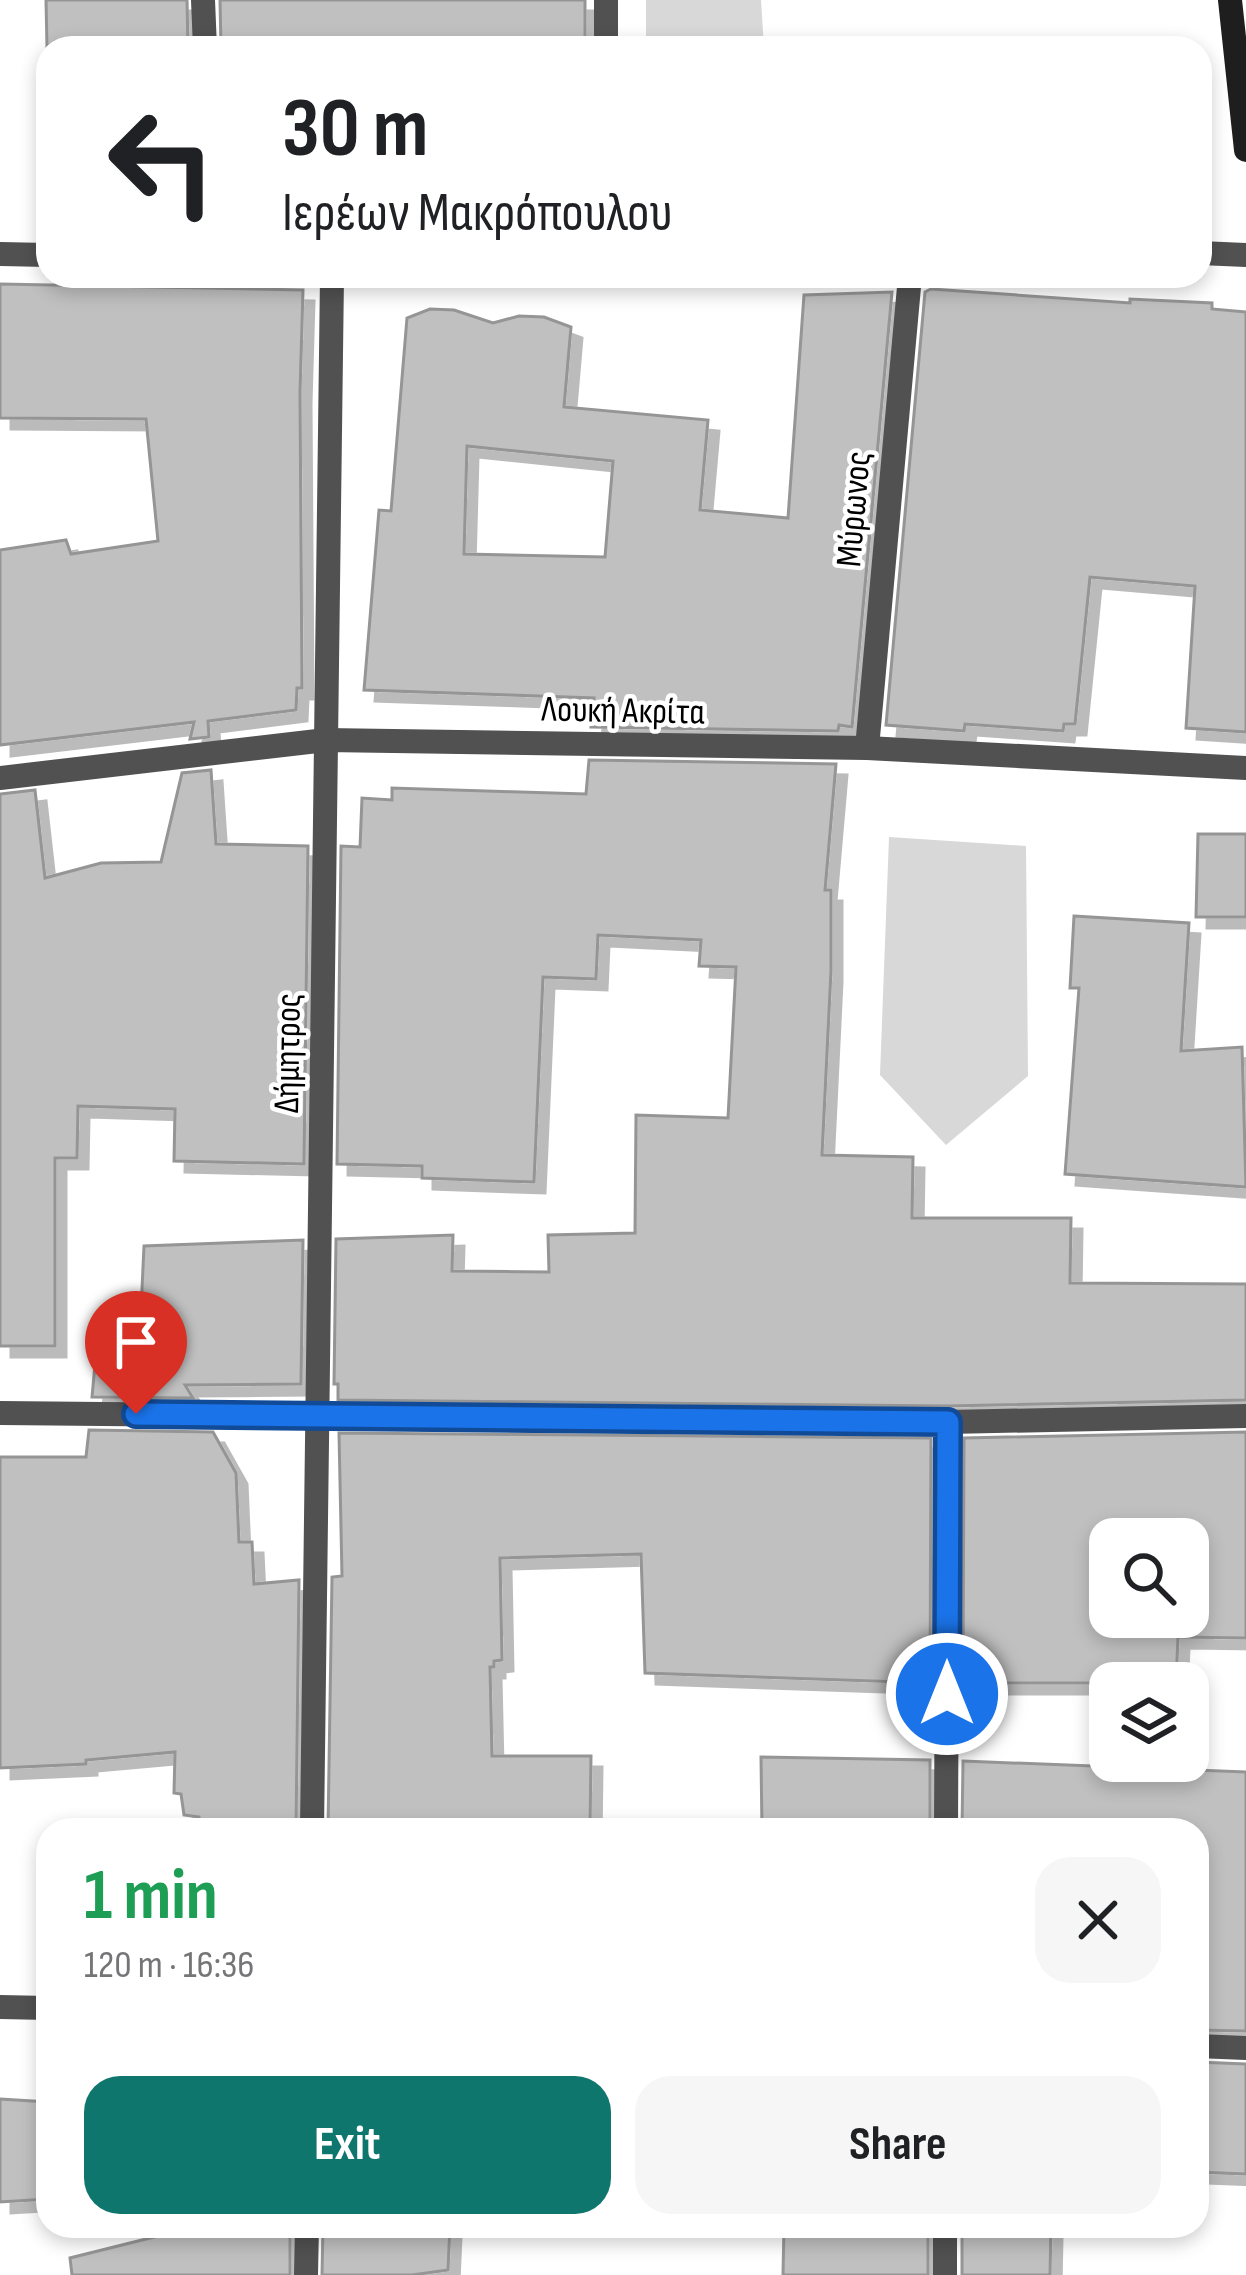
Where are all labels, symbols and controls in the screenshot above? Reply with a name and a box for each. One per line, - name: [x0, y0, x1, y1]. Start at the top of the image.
- text: 30 m: [282, 79, 428, 180]
- icon: left: [84, 84, 240, 240]
- text: Ιερέων Μακρόπουλου: [282, 181, 673, 246]
- street label: Μύρωνος: [828, 450, 881, 569]
- street label: Λουκή Ακρίτα: [540, 689, 705, 734]
- street label: Δήμητρος: [266, 993, 311, 1113]
- pin: [85, 1291, 187, 1414]
- icon: arrive: [103, 1309, 169, 1375]
- map controls: [1089, 1518, 1209, 1782]
- button: search: [1089, 1518, 1209, 1638]
- position arrow: [884, 1631, 1010, 1757]
- button: layers: [1089, 1662, 1209, 1782]
- text: 1 min: [84, 1853, 218, 1940]
- button: close: [1035, 1857, 1161, 1983]
- text: 120 m · 16:36: [84, 1942, 254, 1989]
- button: Exit: [84, 2076, 611, 2214]
- button: Share: [635, 2076, 1161, 2214]

